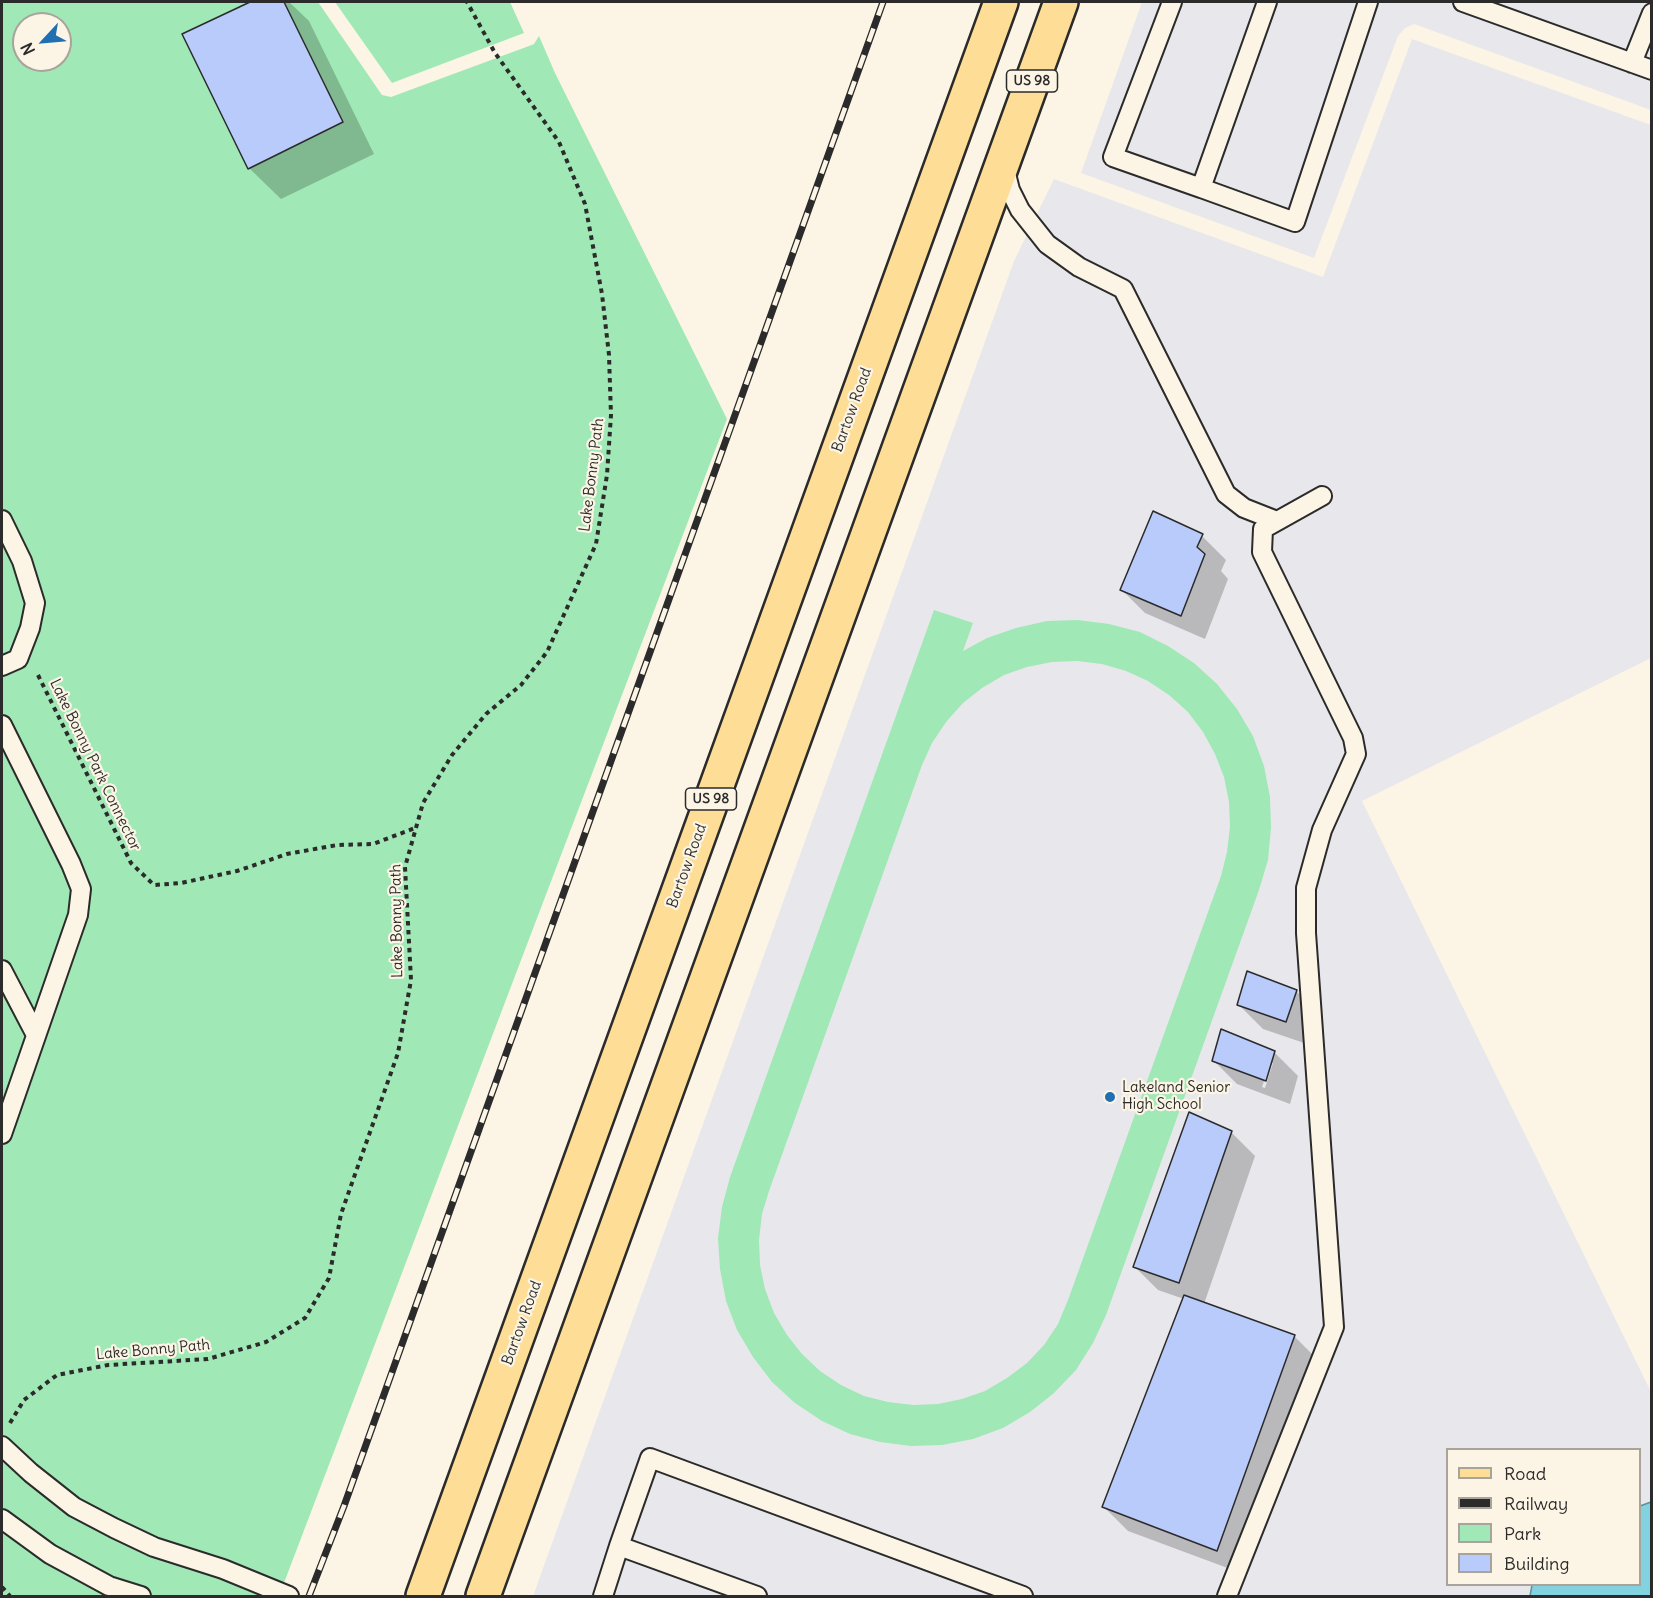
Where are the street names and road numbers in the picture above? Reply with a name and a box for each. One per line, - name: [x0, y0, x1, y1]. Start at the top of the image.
- road number: US 98: [1006, 70, 1058, 92]
- street label: Bartow Road: [828, 365, 876, 455]
- street label: Lake Bonny Path: [576, 417, 608, 533]
- street label: Lake Bonny Park Connector: [46, 676, 144, 854]
- road number: US 98: [686, 788, 736, 810]
- street label: Bartow Road: [663, 821, 711, 911]
- street label: Lake Bonny Path: [387, 864, 407, 978]
- street label: Bartow Road: [498, 1278, 546, 1368]
- street label: Lake Bonny Path: [95, 1336, 211, 1364]

